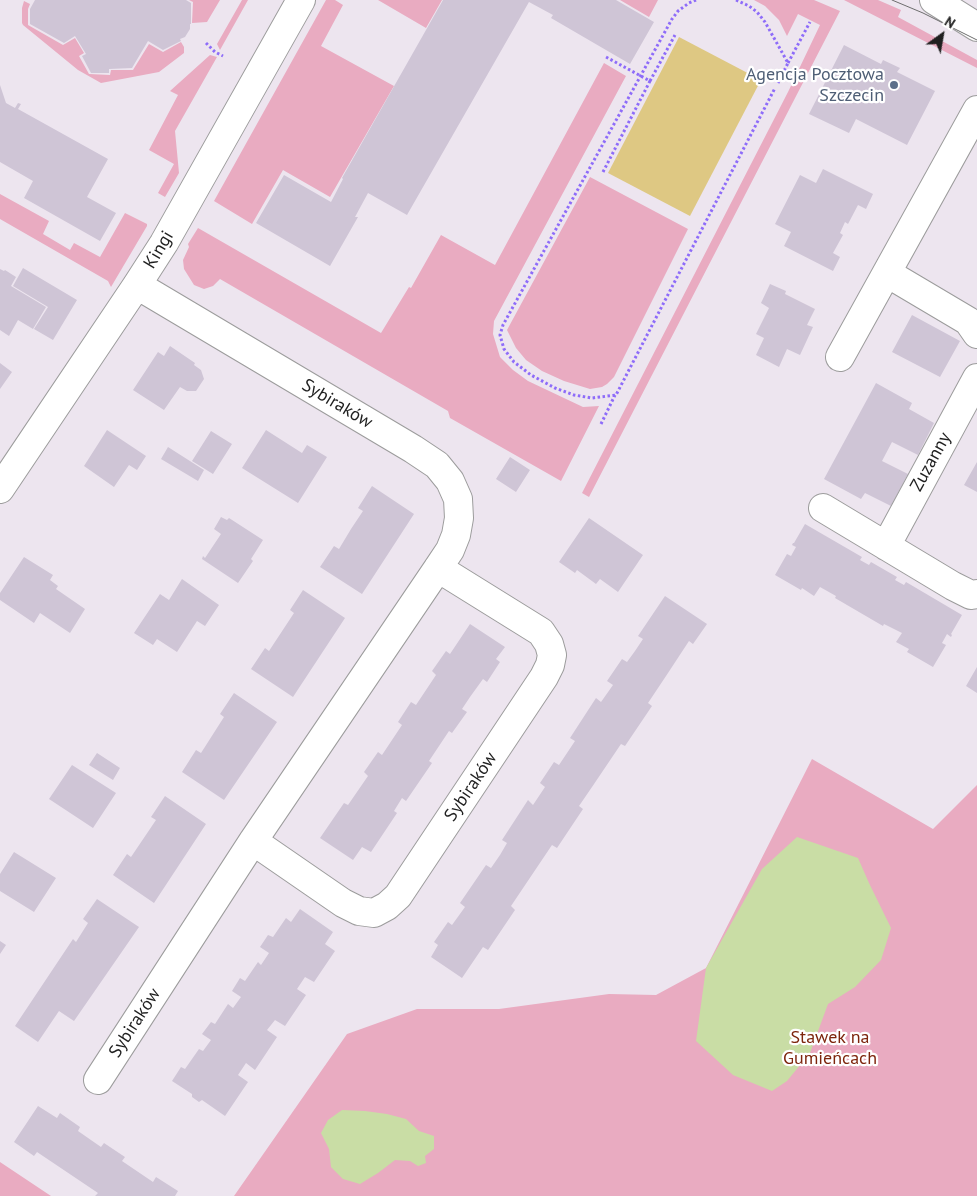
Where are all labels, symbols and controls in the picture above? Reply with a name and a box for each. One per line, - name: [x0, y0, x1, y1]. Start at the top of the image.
- north arrow: [917, 10, 967, 60]
- text: N: [941, 12, 959, 32]
- place label: Agencja Pocztowa Szczecin: [746, 64, 884, 106]
- marker: Agencja Pocztowa Szczecin: [888, 79, 900, 91]
- street label: Kingi: [139, 227, 179, 273]
- street label: Sybiraków: [298, 374, 376, 434]
- street label: Zuzanny: [906, 429, 956, 495]
- street label: Sybiraków: [440, 748, 502, 826]
- street label: Sybiraków: [105, 984, 165, 1062]
- park label: Stawek na Gumieńcach: [783, 1027, 877, 1070]

